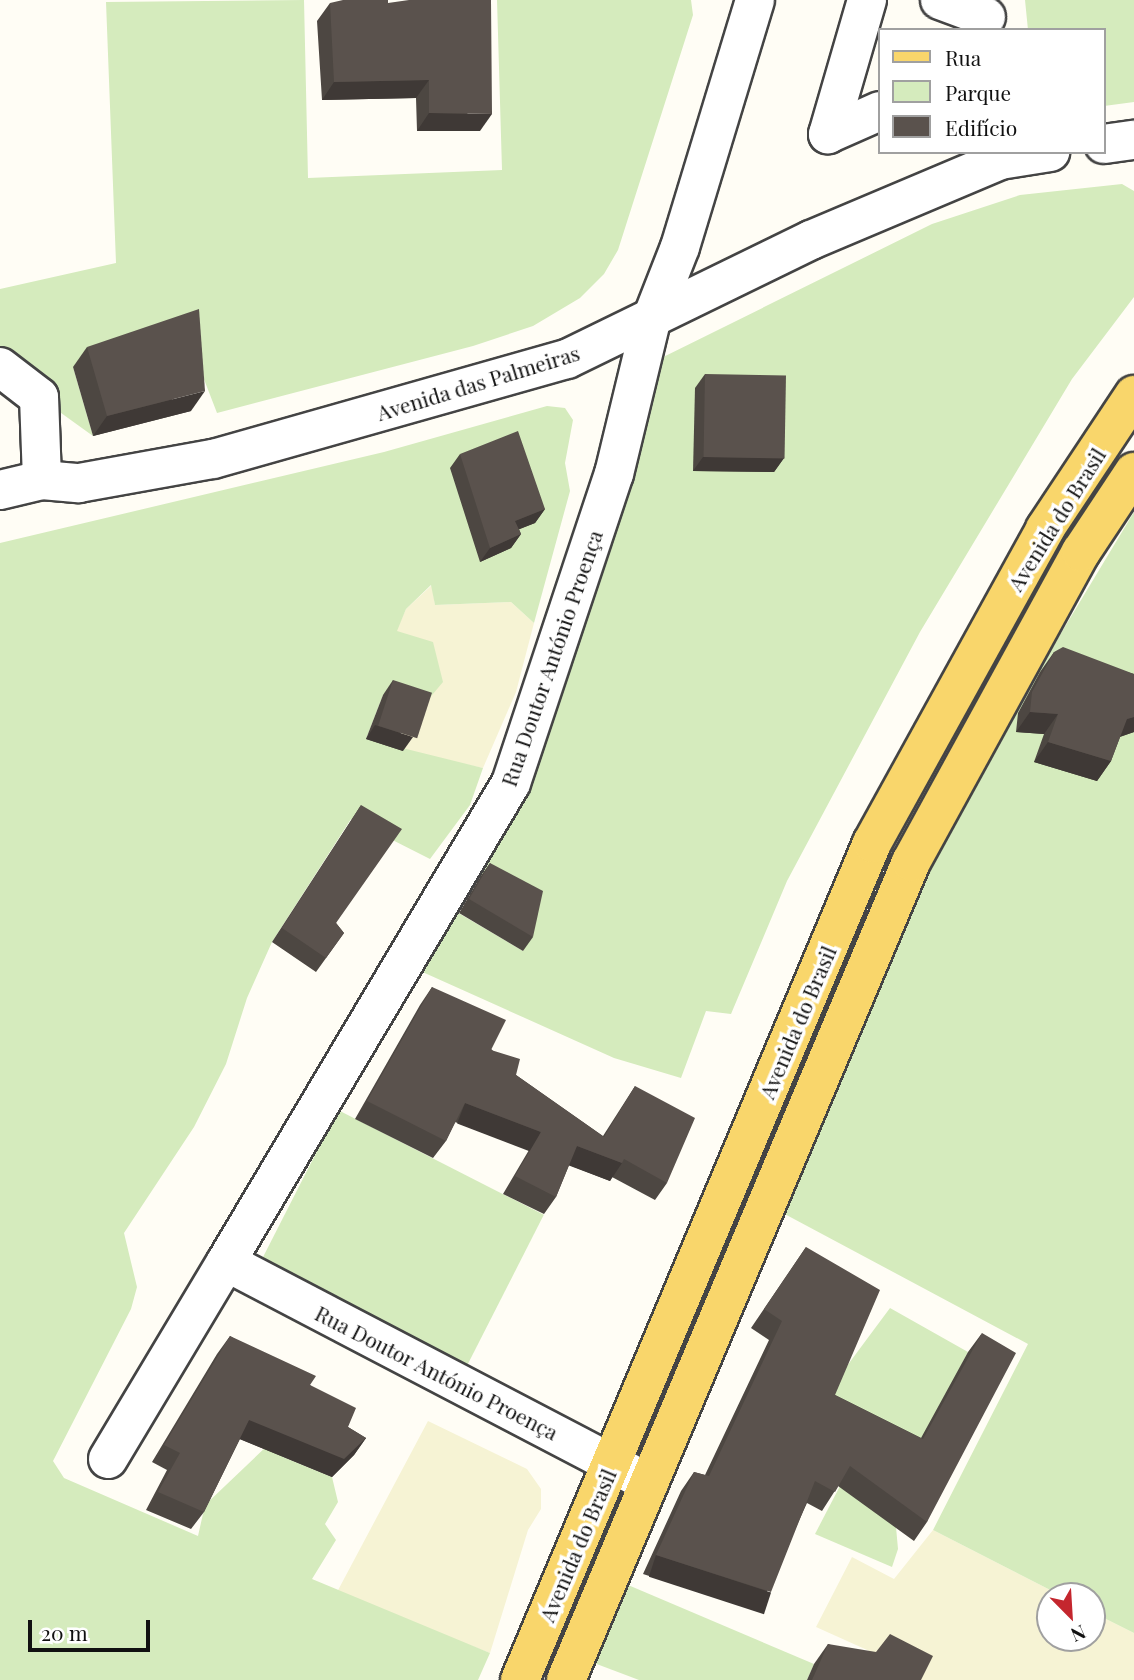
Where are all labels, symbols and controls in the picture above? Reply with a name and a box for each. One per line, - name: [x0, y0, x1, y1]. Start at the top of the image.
- legend: [878, 28, 1106, 154]
- text: Rua: [945, 43, 981, 71]
- text: Parque: [945, 78, 1011, 106]
- text: Edifício: [945, 113, 1017, 141]
- street label: Avenida das Palmeiras: [373, 339, 583, 425]
- street label: Avenida do Brasil: [1002, 443, 1110, 595]
- street label: Rua Doutor António Proença: [495, 526, 607, 790]
- street label: Avenida do Brasil: [753, 942, 841, 1102]
- street label: Rua Doutor António Proença: [311, 1299, 563, 1445]
- street label: Avenida do Brasil: [533, 1465, 621, 1625]
- north arrow: [1036, 1582, 1106, 1652]
- scale bar: [32, 1606, 154, 1650]
- text: 20 m: [41, 1618, 88, 1646]
- text: N: [1067, 1620, 1090, 1649]

